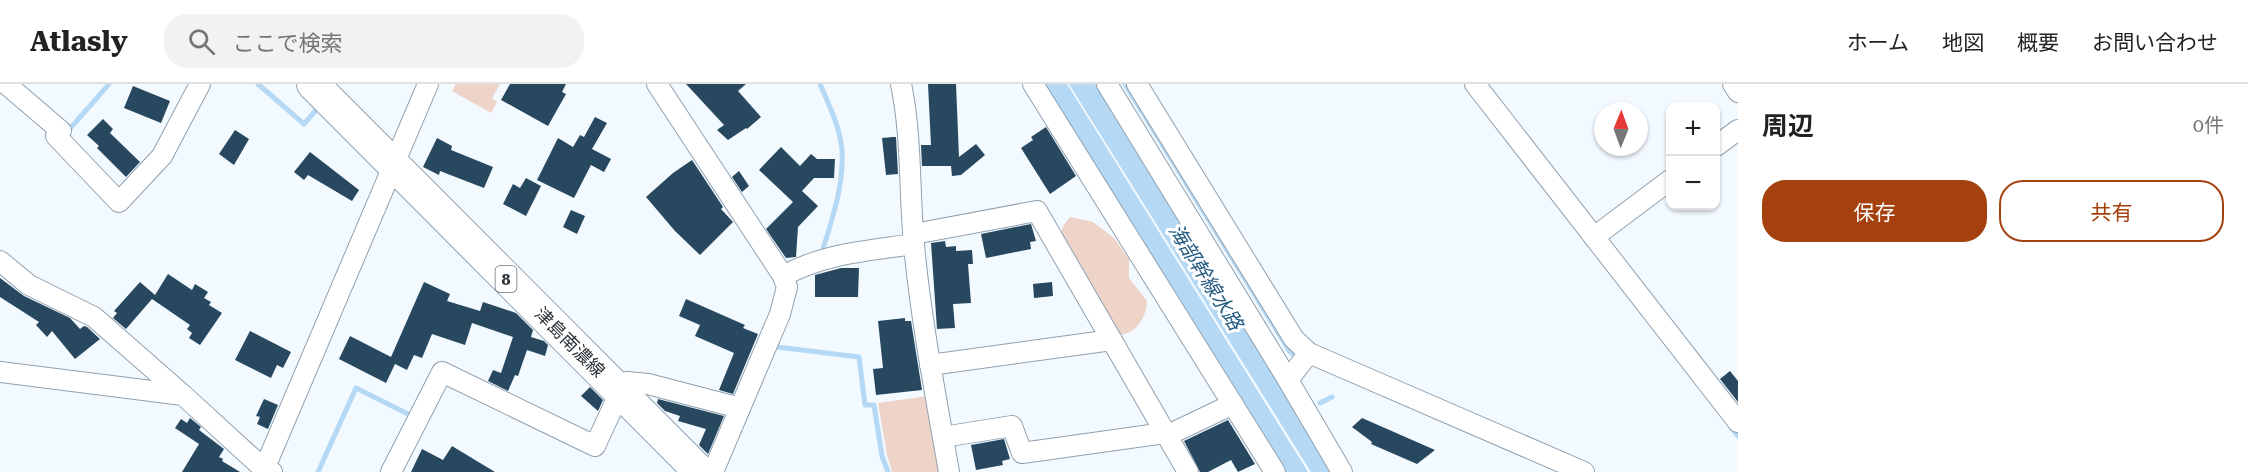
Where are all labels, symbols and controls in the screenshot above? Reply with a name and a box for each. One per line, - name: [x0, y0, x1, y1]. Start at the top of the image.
- search box: [164, 14, 584, 68]
- text: Atlasly: [30, 25, 128, 58]
- icon: search: [185, 25, 218, 58]
- text: ここで検索: [233, 31, 343, 56]
- text: ホーム: [1847, 31, 1909, 55]
- text: 地図: [1942, 31, 1984, 55]
- text: 概要: [2017, 31, 2059, 55]
- text: お問い合わせ: [2092, 31, 2218, 55]
- north arrow: [1594, 102, 1648, 156]
- map controls: [1666, 102, 1720, 210]
- button: +: [1666, 102, 1720, 156]
- text: 周辺: [1762, 111, 1814, 141]
- text: 0件: [2193, 113, 2224, 137]
- button: −: [1666, 156, 1720, 210]
- button: 保存: [1762, 180, 1987, 242]
- button: 共有: [1999, 180, 2224, 242]
- water label: 海部幹線水路: [1164, 220, 1249, 336]
- road number: 8: [496, 266, 516, 292]
- street label: 津島南濃線: [531, 303, 609, 381]

